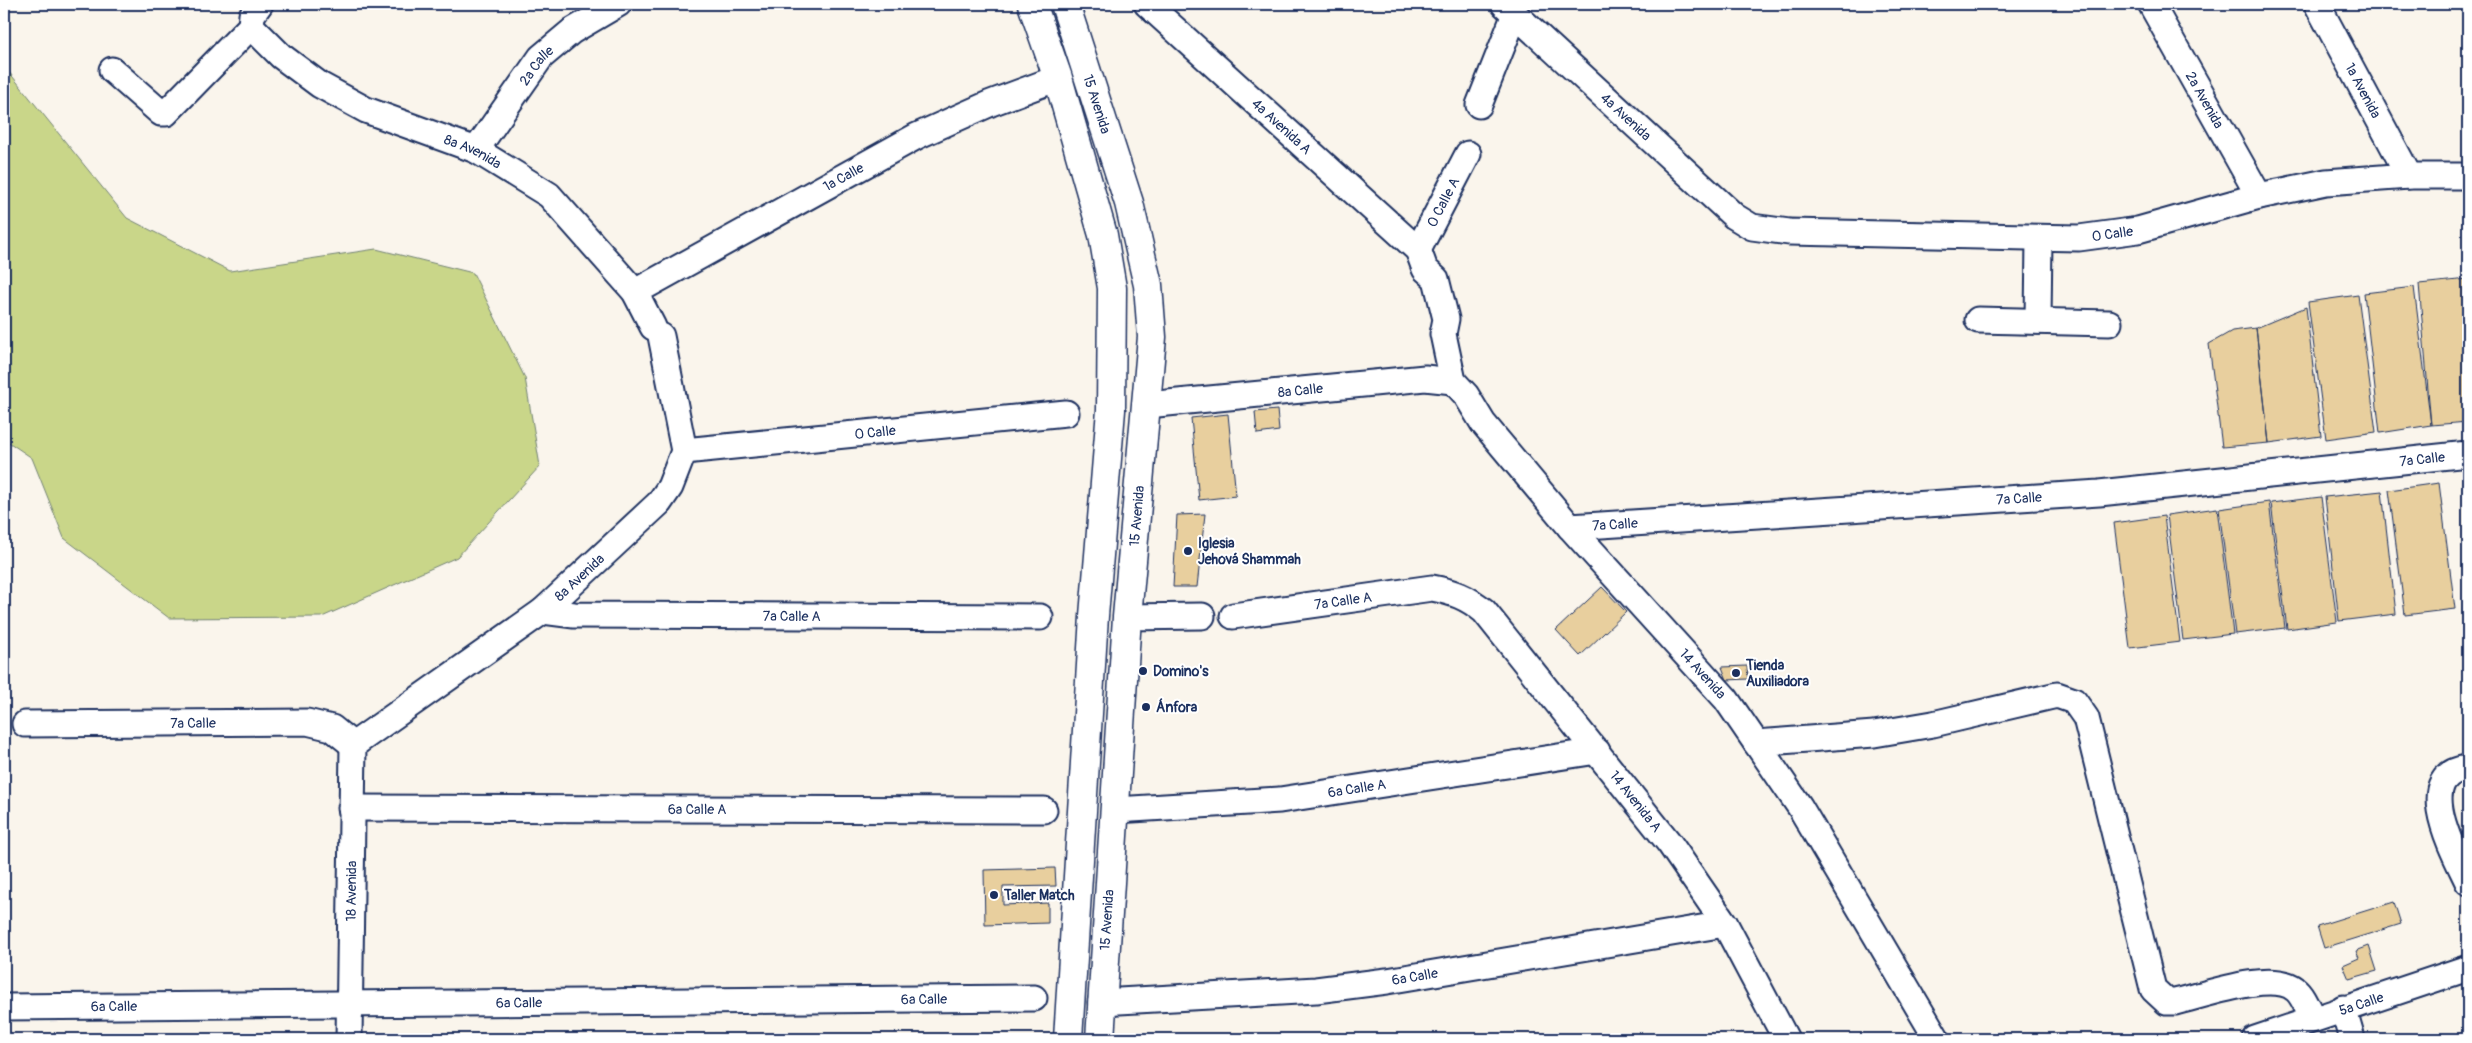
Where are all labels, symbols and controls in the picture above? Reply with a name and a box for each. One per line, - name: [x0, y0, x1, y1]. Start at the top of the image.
- street label: 2a Calle: [515, 42, 557, 89]
- street label: 1a Avenida: [2342, 60, 2385, 121]
- street label: 2a Avenida: [2182, 69, 2228, 131]
- street label: 15 Avenida: [1080, 72, 1115, 136]
- street label: 4a Avenida: [1597, 89, 1655, 144]
- street label: 4a Avenida A: [1248, 95, 1315, 158]
- street label: 8a Avenida: [442, 131, 505, 172]
- street label: 1a Calle: [820, 159, 867, 195]
- street label: 0 Calle A: [1423, 174, 1463, 230]
- street label: 0 Calle: [2091, 222, 2134, 245]
- street label: 8a Calle: [1277, 379, 1324, 401]
- street label: 0 Calle: [854, 421, 897, 442]
- street label: 7a Calle: [2398, 448, 2446, 470]
- street label: 15 Avenida: [1126, 485, 1148, 547]
- street label: 7a Calle: [1996, 488, 2043, 508]
- street label: 7a Calle: [1592, 514, 1638, 534]
- place label: Iglesia Jehová Shammah: [1198, 535, 1301, 568]
- marker: Iglesia Jehová Shammah: [1182, 545, 1194, 557]
- street label: 8a Avenida: [551, 550, 608, 604]
- street label: 7a Calle A: [1313, 588, 1373, 613]
- street label: 7a Calle A: [763, 607, 821, 625]
- street label: 14 Avenida: [1676, 645, 1730, 702]
- place label: Tienda Auxiliadora: [1745, 657, 1809, 690]
- place label: Domino's: [1153, 663, 1209, 680]
- marker: Domino's: [1137, 665, 1149, 677]
- marker: Tienda Auxiliadora: [1730, 667, 1742, 679]
- place label: Ánfora: [1156, 698, 1198, 716]
- marker: Ánfora: [1140, 701, 1152, 713]
- street label: 7a Calle: [170, 714, 216, 731]
- street label: 14 Avenida A: [1606, 767, 1666, 835]
- street label: 6a Calle A: [1327, 775, 1387, 801]
- street label: 6a Calle A: [668, 800, 726, 818]
- street label: 18 Avenida: [342, 861, 360, 921]
- place label: Taller Match: [1003, 887, 1075, 904]
- marker: Taller Match: [988, 889, 1000, 901]
- street label: 15 Avenida: [1096, 889, 1118, 951]
- street label: 6a Calle: [1390, 964, 1439, 989]
- street label: 5a Calle: [2337, 988, 2386, 1019]
- street label: 6a Calle: [901, 990, 947, 1008]
- street label: 6a Calle: [496, 994, 542, 1011]
- street label: 6a Calle: [91, 997, 137, 1015]

